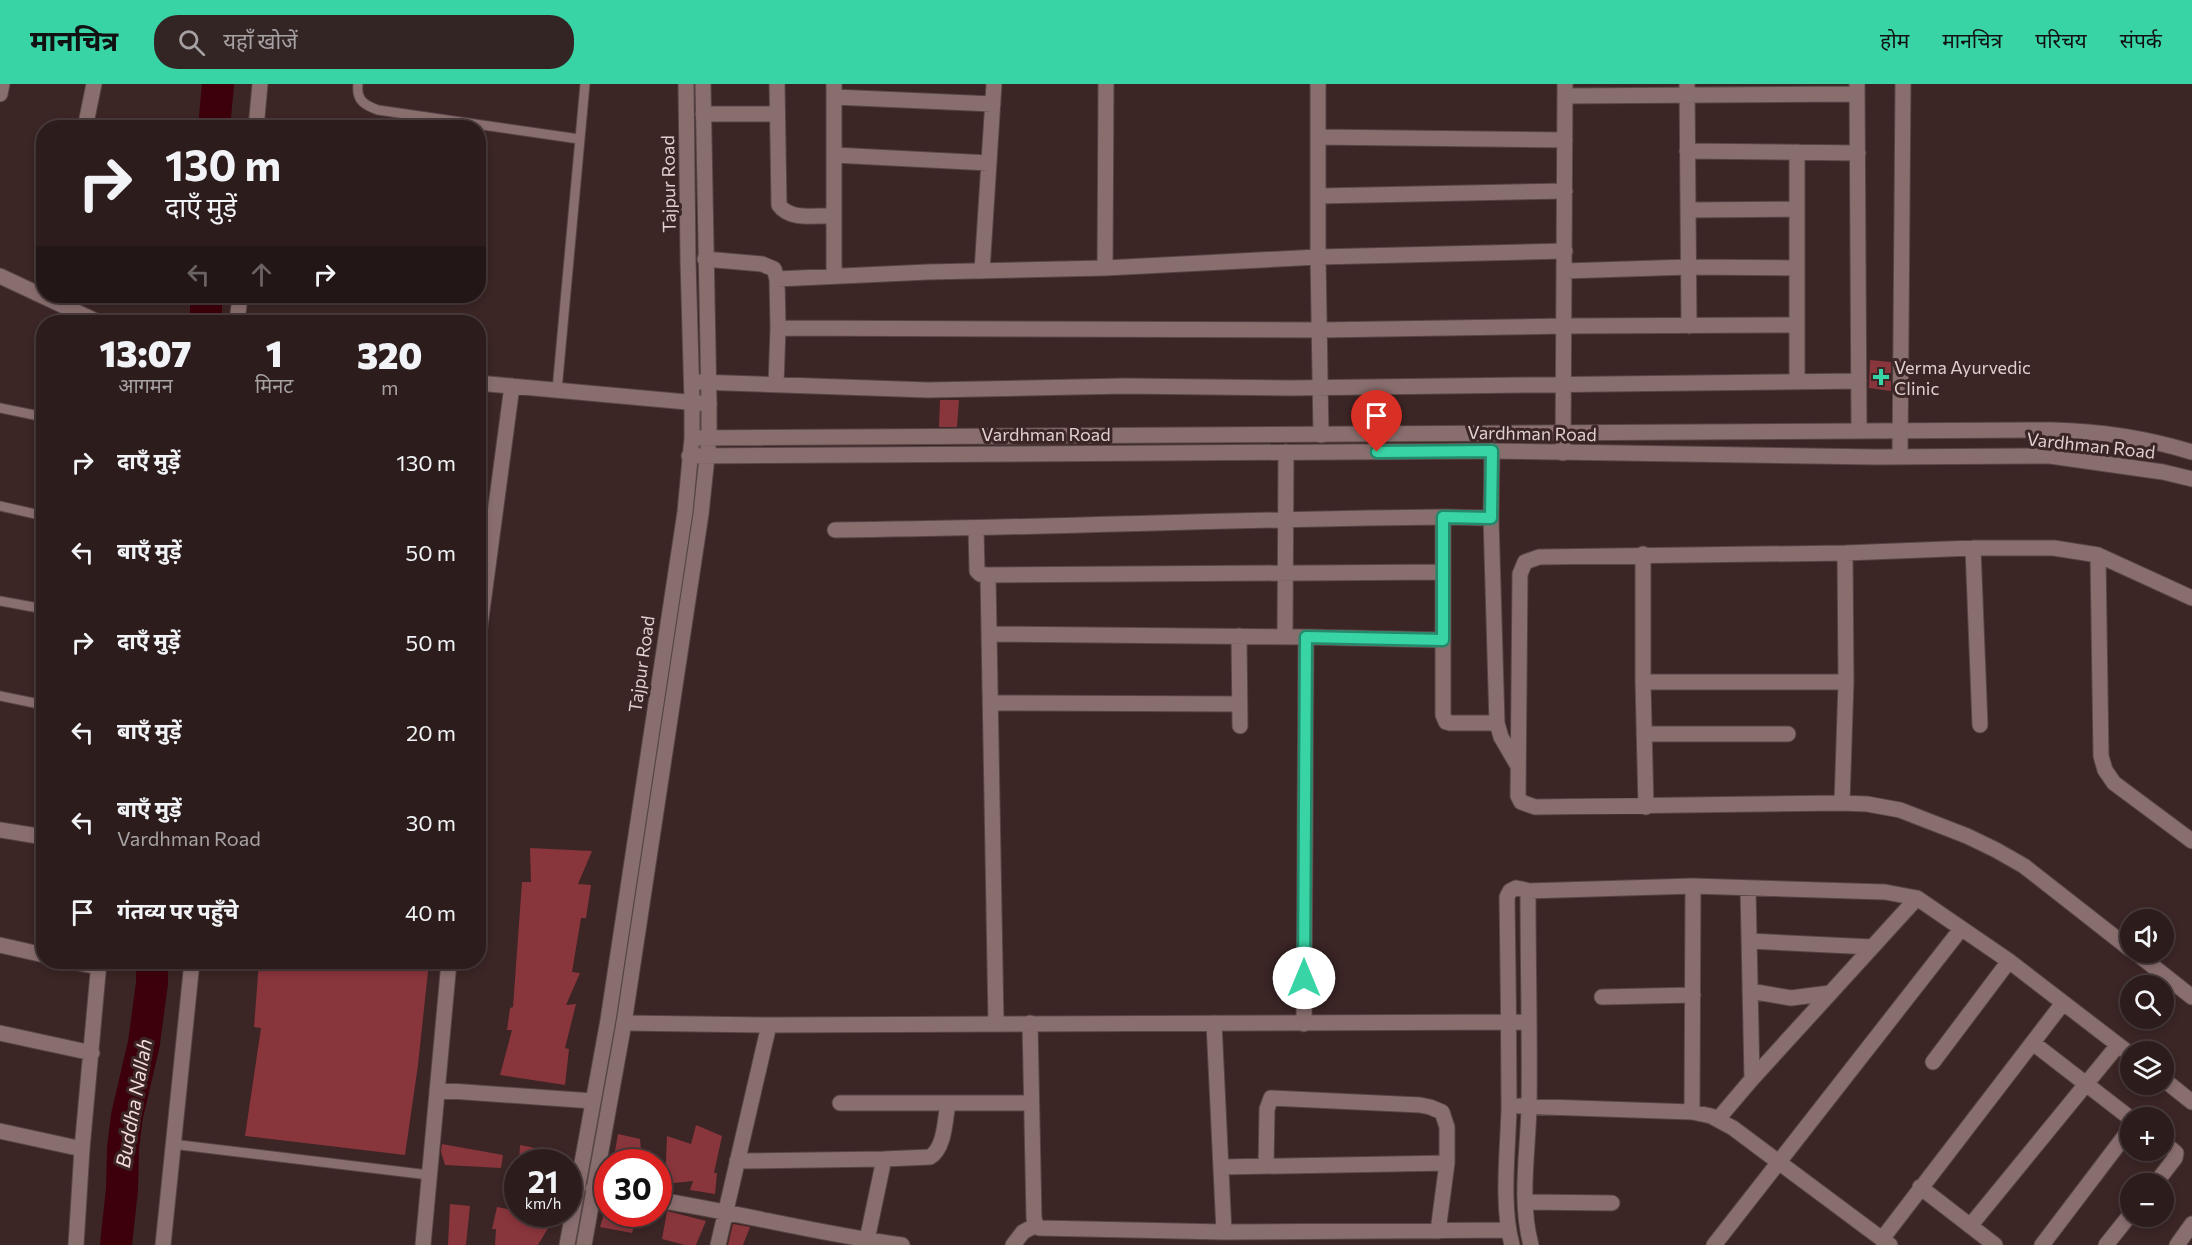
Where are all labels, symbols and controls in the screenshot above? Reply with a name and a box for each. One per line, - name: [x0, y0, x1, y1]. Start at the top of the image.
- search box: [154, 15, 574, 69]
- text: मानचित्र: [30, 23, 118, 57]
- icon: search: [175, 26, 208, 59]
- text: यहाँ खोजें: [223, 27, 298, 54]
- text: होम: [1880, 27, 1909, 52]
- text: मानचित्र: [1942, 27, 2002, 52]
- text: परिचय: [2035, 27, 2087, 52]
- text: संपर्क: [2120, 27, 2162, 52]
- street label: Tajpur Road: [656, 135, 680, 233]
- text: 130 m: [165, 138, 281, 190]
- icon: right: [66, 144, 144, 222]
- text: दाएँ मुड़ें: [165, 190, 237, 223]
- icon: left: [182, 258, 215, 291]
- icon: ahead: [245, 258, 278, 291]
- icon: right: [308, 258, 341, 291]
- text: 13:07: [100, 330, 192, 374]
- text: 1: [266, 330, 283, 374]
- text: 320: [357, 332, 422, 376]
- place label: Verma Ayurvedic Clinic: [1894, 356, 2031, 399]
- marker: Verma Ayurvedic Clinic: [1872, 368, 1890, 386]
- text: आगमन: [118, 373, 173, 397]
- text: मिनट: [255, 373, 293, 397]
- text: m: [381, 375, 398, 399]
- pin: [1351, 390, 1402, 452]
- icon: arrive: [1360, 399, 1393, 432]
- street label: Vardhman Road: [1467, 421, 1597, 445]
- street label: Vardhman Road: [981, 423, 1111, 445]
- street label: Vardhman Road: [2026, 427, 2156, 463]
- icon: right: [66, 446, 99, 479]
- text: दाएँ मुड़ें: [117, 447, 180, 474]
- text: 130 m: [396, 449, 456, 476]
- icon: left: [66, 536, 99, 569]
- text: बाएँ मुड़ें: [117, 537, 182, 564]
- text: 50 m: [406, 539, 456, 566]
- street label: Tajpur Road: [623, 614, 659, 714]
- icon: right: [66, 626, 99, 659]
- text: दाएँ मुड़ें: [117, 627, 180, 654]
- text: 50 m: [406, 629, 456, 656]
- icon: left: [66, 716, 99, 749]
- text: बाएँ मुड़ें: [117, 717, 182, 744]
- text: 20 m: [406, 719, 456, 746]
- text: बाएँ मुड़ें: [117, 795, 182, 822]
- icon: left: [66, 806, 99, 839]
- text: 30 m: [406, 809, 456, 836]
- text: Vardhman Road: [117, 826, 261, 850]
- icon: arrive: [66, 896, 99, 929]
- text: गंतव्य पर पहुँचे: [117, 897, 239, 924]
- text: 40 m: [405, 899, 456, 926]
- map controls: [2120, 909, 2174, 1227]
- button: sound: [2120, 909, 2174, 963]
- position arrow: [1272, 946, 1336, 1010]
- button: search: [2120, 975, 2174, 1029]
- water label: Buddha Nallah: [110, 1037, 156, 1169]
- button: layers: [2120, 1041, 2174, 1095]
- button: +: [2120, 1107, 2174, 1161]
- speed limit sign: 30: [594, 1149, 672, 1227]
- text: 21: [528, 1162, 558, 1199]
- button: −: [2120, 1173, 2174, 1227]
- text: km/h: [525, 1194, 561, 1212]

